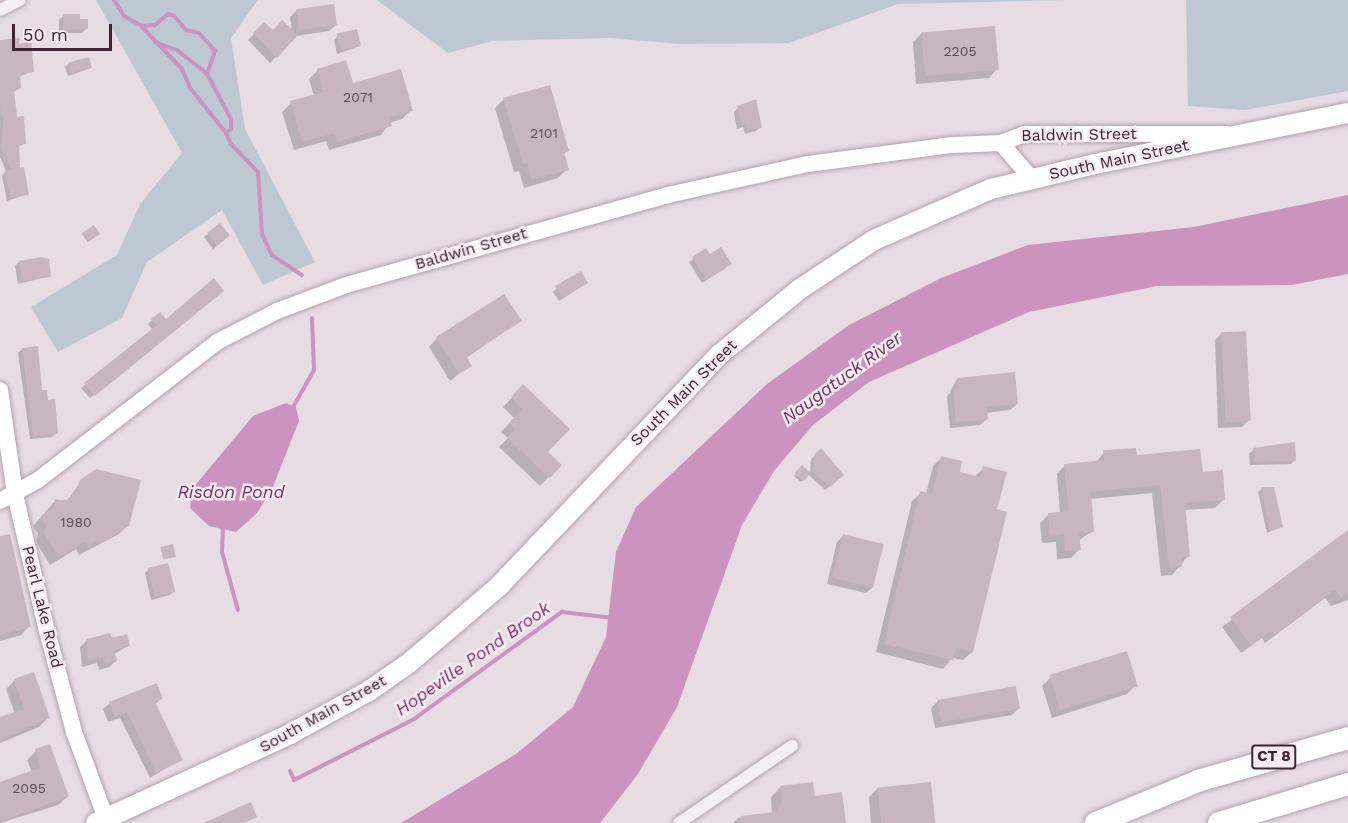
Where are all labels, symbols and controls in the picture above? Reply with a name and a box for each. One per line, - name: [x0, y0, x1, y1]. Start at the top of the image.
- scale bar: [15, 12, 116, 50]
- text: 50 m: [23, 24, 68, 45]
- house number: 2205: [943, 43, 977, 59]
- house number: 2071: [343, 89, 373, 105]
- street label: Baldwin Street: [1021, 124, 1137, 146]
- house number: 2101: [530, 125, 558, 141]
- street label: South Main Street: [1047, 136, 1191, 184]
- street label: Baldwin Street: [413, 224, 529, 274]
- water label: Naugatuck River: [778, 327, 906, 429]
- street label: South Main Street: [627, 336, 741, 450]
- water label: Risdon Pond: [177, 481, 285, 503]
- house number: 1980: [60, 514, 92, 530]
- street label: Pearl Lake Road: [17, 544, 67, 670]
- water label: Hopeville Pond Brook: [391, 597, 555, 721]
- street label: South Main Street: [256, 671, 390, 757]
- road number: CT 8: [1250, 745, 1298, 769]
- house number: 2095: [12, 780, 46, 796]

